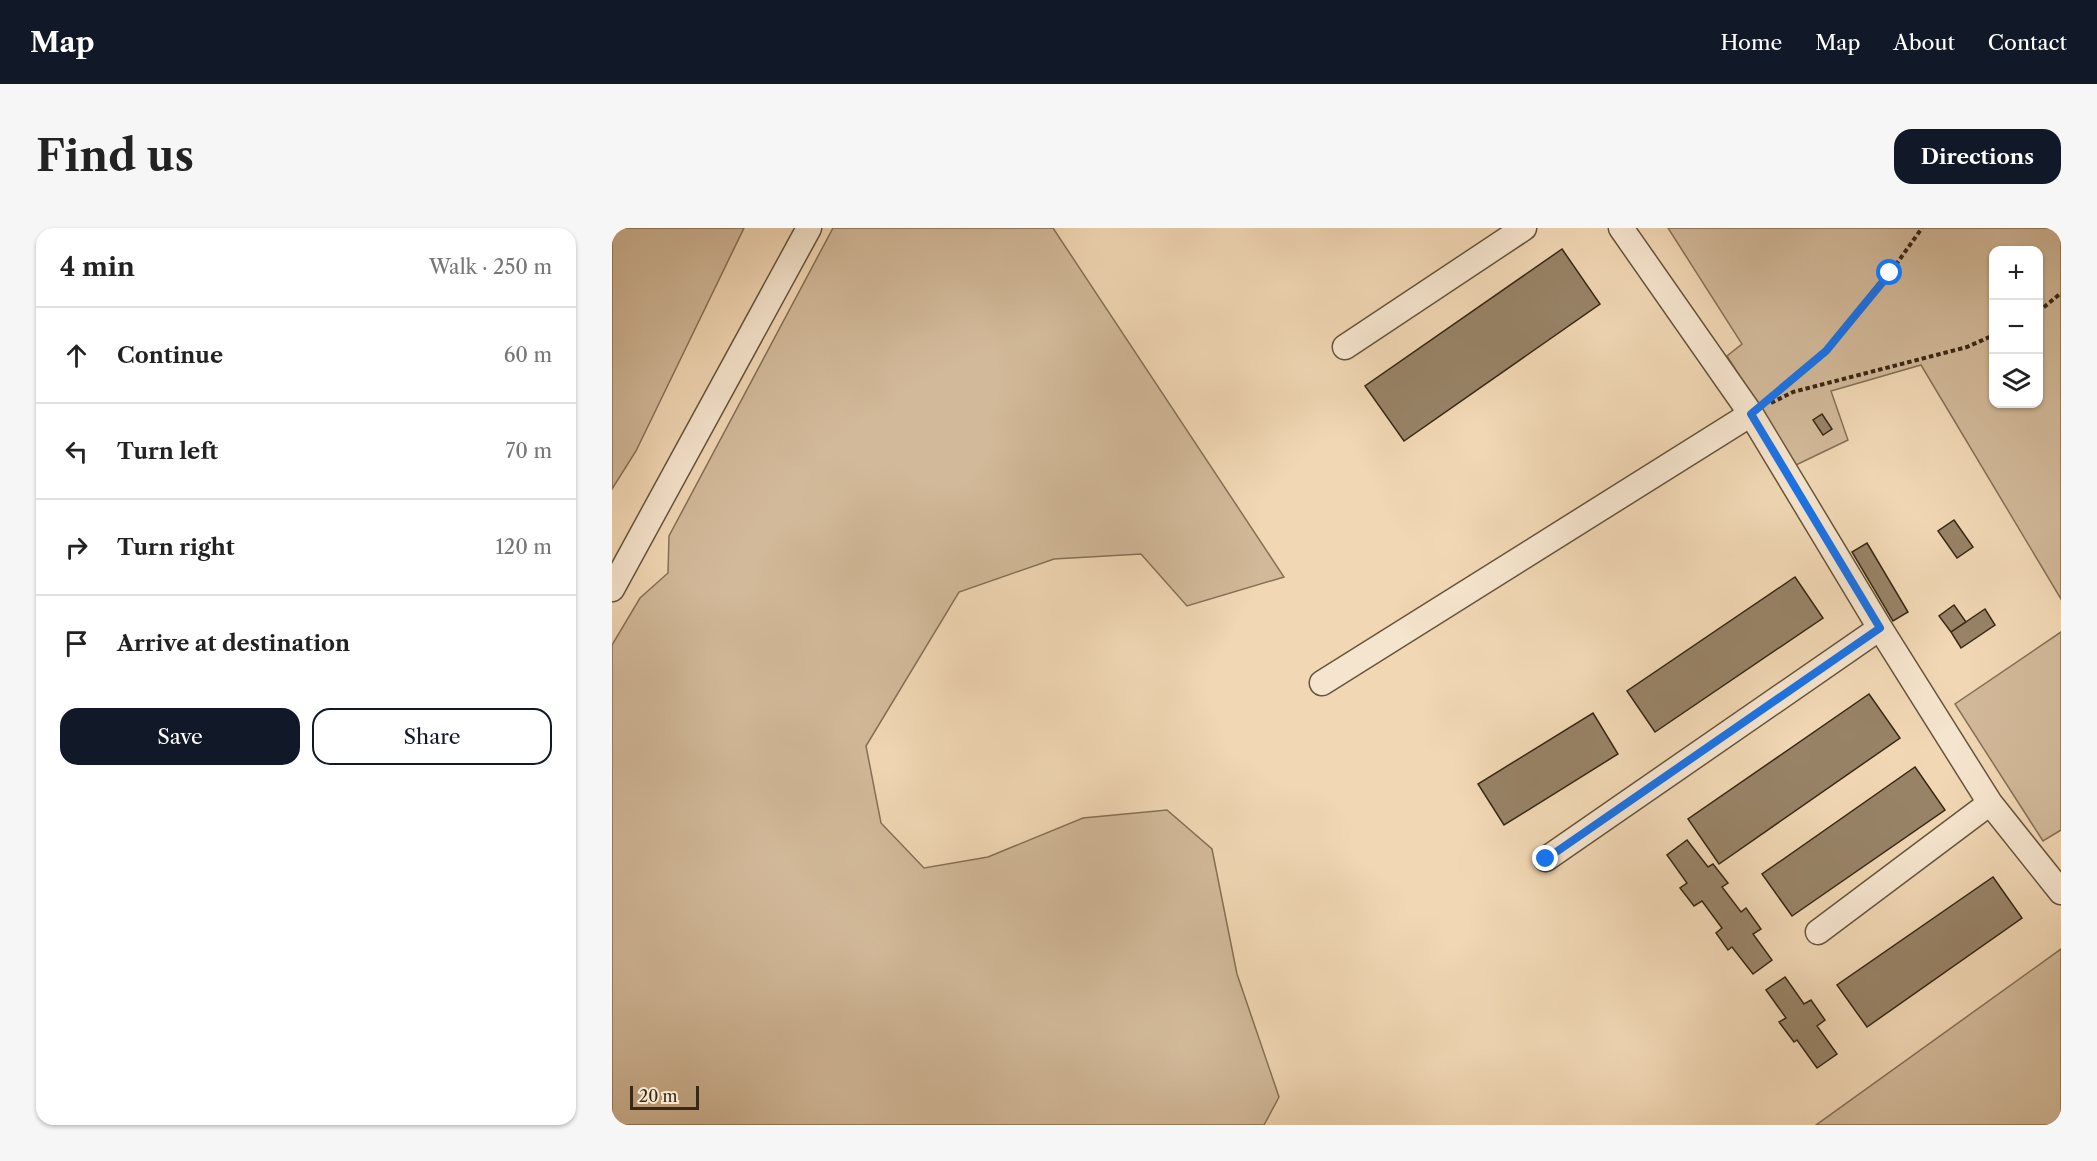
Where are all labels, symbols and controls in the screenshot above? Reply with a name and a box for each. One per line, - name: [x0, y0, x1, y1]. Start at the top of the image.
- text: Map: [30, 25, 94, 59]
- text: Home: [1721, 30, 1782, 55]
- text: Map: [1815, 30, 1860, 55]
- text: About: [1893, 30, 1955, 55]
- text: Contact: [1988, 30, 2067, 55]
- button: Directions: [1894, 129, 2061, 184]
- text: Find us: [36, 130, 194, 182]
- map controls: [1989, 246, 2043, 408]
- button: +: [1989, 246, 2043, 300]
- text: 4 min: [60, 251, 135, 283]
- text: Walk · 250 m: [429, 255, 552, 279]
- route start: [1876, 259, 1902, 285]
- button: −: [1989, 300, 2043, 354]
- icon: ahead: [60, 339, 93, 372]
- text: Continue: [117, 342, 223, 369]
- text: 60 m: [504, 343, 552, 367]
- button: layers: [1989, 354, 2043, 408]
- icon: left: [60, 435, 93, 468]
- text: Turn left: [117, 438, 218, 465]
- text: 70 m: [506, 439, 552, 463]
- icon: right: [60, 531, 93, 564]
- text: Turn right: [117, 534, 235, 561]
- text: 120 m: [495, 535, 552, 559]
- icon: arrive: [60, 627, 93, 660]
- text: Arrive at destination: [117, 630, 350, 657]
- button: Save: [60, 708, 300, 765]
- button: Share: [312, 708, 552, 765]
- route end: [1532, 845, 1558, 871]
- scale bar: [630, 1083, 699, 1110]
- text: 20 m: [639, 1086, 678, 1106]

